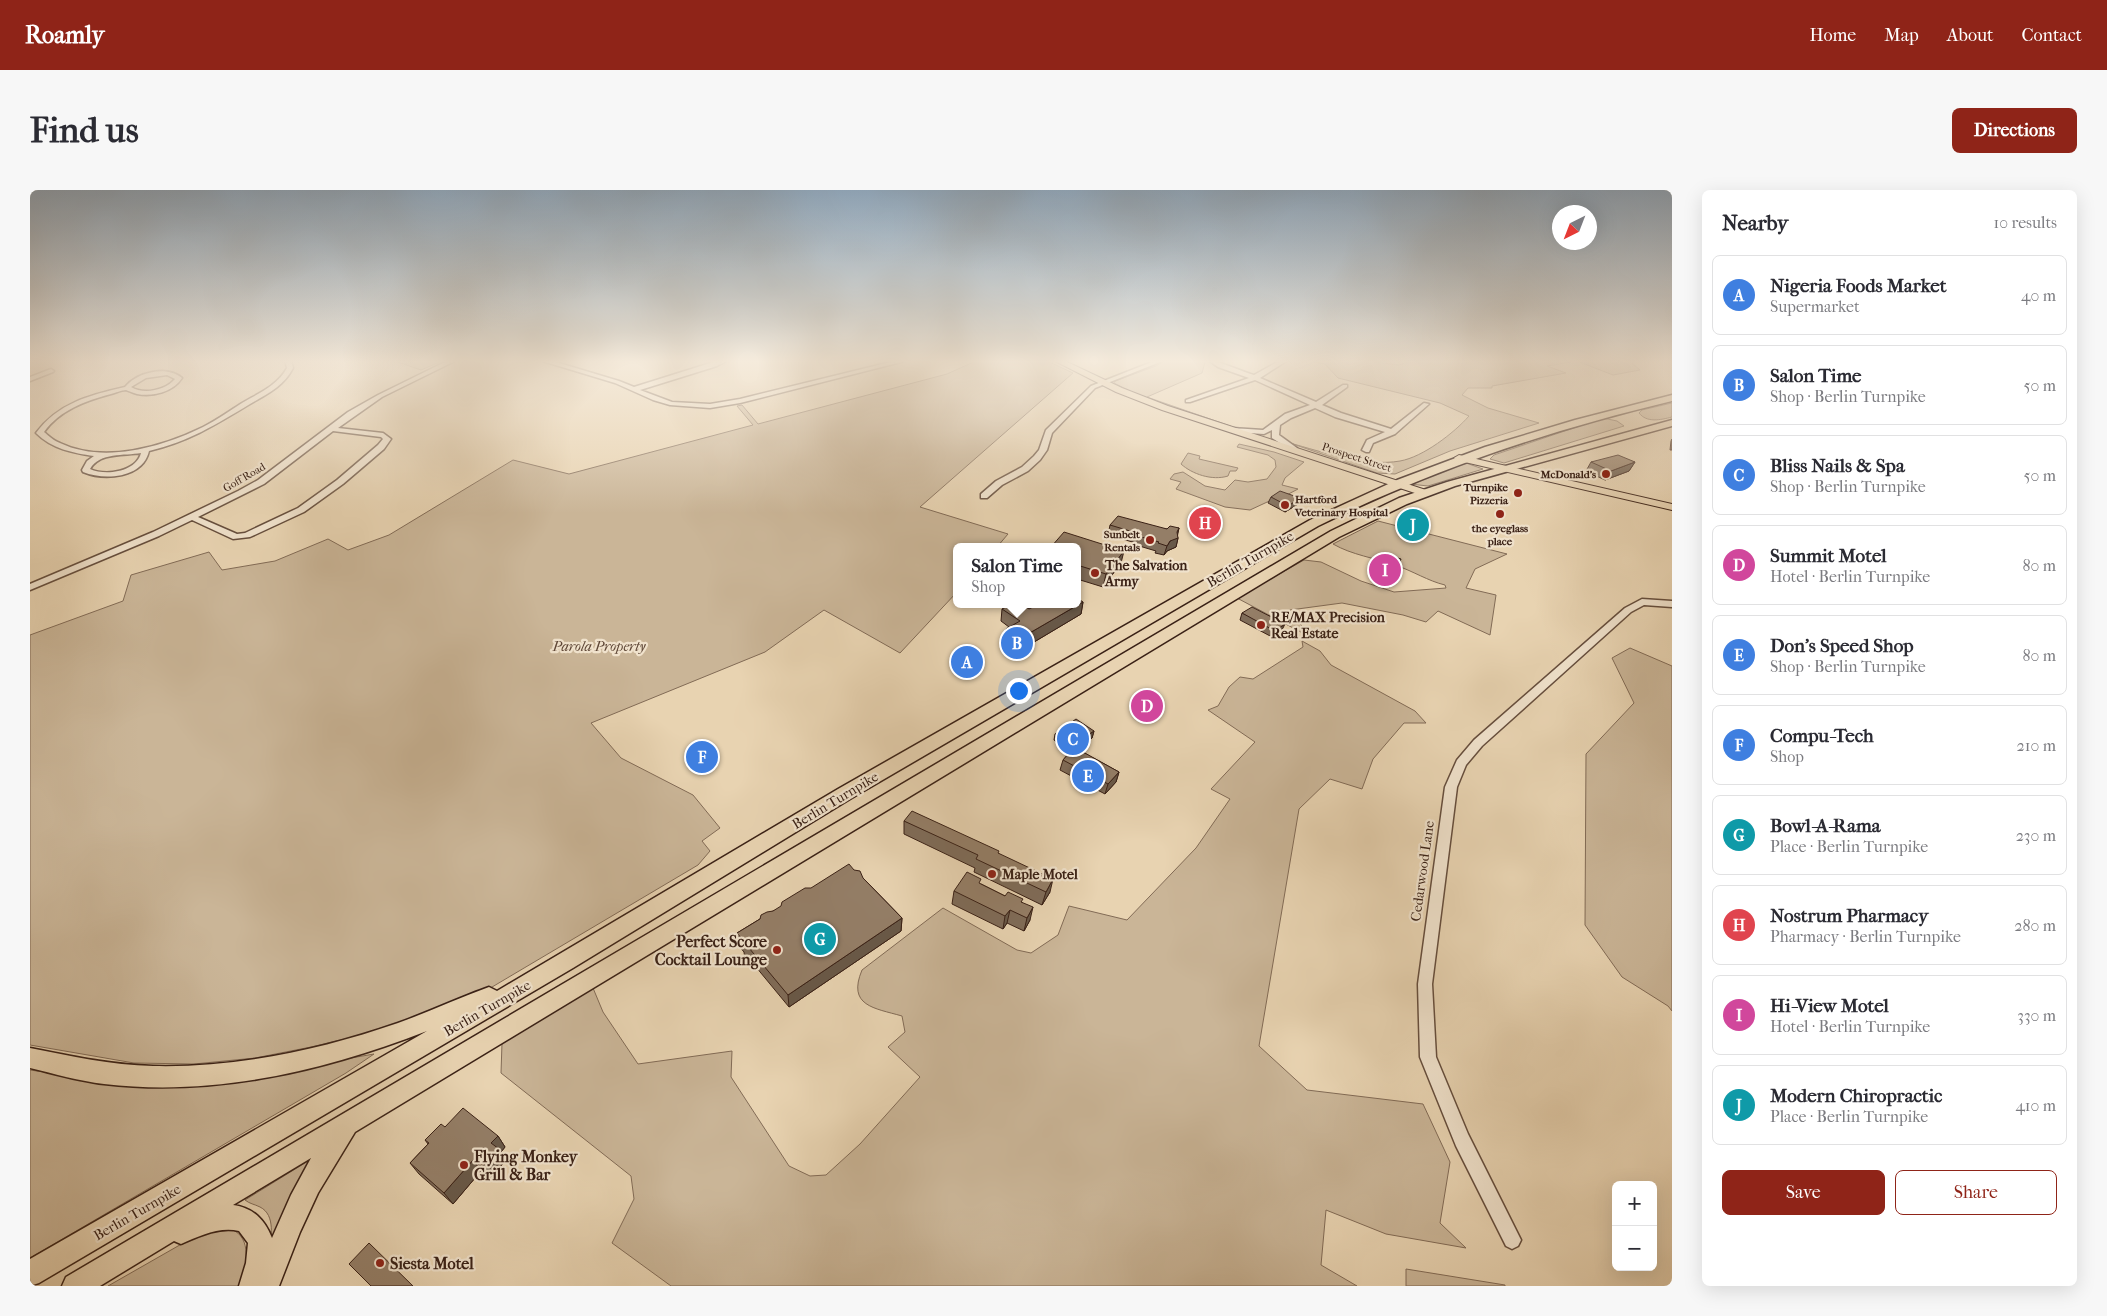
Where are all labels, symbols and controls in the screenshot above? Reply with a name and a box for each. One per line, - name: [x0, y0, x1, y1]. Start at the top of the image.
- text: Roamly: [25, 21, 104, 49]
- text: Home: [1809, 25, 1856, 46]
- text: Map: [1884, 25, 1919, 46]
- text: About: [1947, 25, 1993, 46]
- text: Contact: [2021, 25, 2082, 46]
- button: Directions: [1952, 108, 2077, 153]
- text: Find us: [30, 110, 139, 151]
- north arrow: [1552, 205, 1597, 250]
- text: Nearby: [1722, 211, 1788, 235]
- text: 10 results: [1994, 213, 2057, 232]
- text: Nigeria Foods Market: [1770, 275, 1946, 297]
- text: A: [1734, 286, 1744, 305]
- text: 40 m: [2021, 286, 2056, 305]
- text: Supermarket: [1770, 297, 1860, 316]
- text: Salon Time: [1770, 365, 1862, 387]
- text: B: [1734, 376, 1744, 395]
- text: 50 m: [2024, 376, 2056, 395]
- text: Shop · Berlin Turnpike: [1770, 387, 1926, 406]
- street label: Prospect Street: [1320, 440, 1393, 475]
- text: Bliss Nails & Spa: [1770, 455, 1905, 477]
- street label: Goff Road: [221, 460, 269, 495]
- text: C: [1734, 466, 1744, 485]
- text: 50 m: [2024, 466, 2056, 485]
- place label: McDonald's: [1540, 468, 1596, 481]
- marker: McDonald's: [1600, 468, 1612, 480]
- text: Shop · Berlin Turnpike: [1770, 477, 1926, 496]
- place label: Turnpike Pizzeria: [1462, 481, 1509, 507]
- marker: Turnpike Pizzeria: [1512, 487, 1524, 499]
- place label: Hartford Veterinary Hospital: [1294, 493, 1389, 519]
- marker: Hartford Veterinary Hospital: [1279, 499, 1291, 511]
- pin: H: [1189, 504, 1221, 542]
- pin: J: [1397, 506, 1429, 544]
- marker: the eyeglass place: [1494, 508, 1506, 520]
- place label: the eyeglass place: [1471, 522, 1528, 548]
- place label: Sunbelt Rentals: [1104, 528, 1141, 554]
- street label: Berlin Turnpike: [1204, 528, 1297, 591]
- marker: Sunbelt Rentals: [1144, 534, 1156, 546]
- popup: [953, 543, 1081, 608]
- text: Summit Motel: [1770, 545, 1887, 567]
- pin: I: [1369, 551, 1401, 589]
- text: Salon Time: [971, 555, 1063, 577]
- text: D: [1733, 556, 1745, 575]
- text: 80 m: [2022, 556, 2056, 575]
- place label: The Salvation Army: [1104, 557, 1188, 590]
- marker: The Salvation Army: [1089, 567, 1101, 579]
- text: Hotel · Berlin Turnpike: [1770, 567, 1930, 586]
- text: Shop: [971, 577, 1005, 596]
- place label: RE/MAX Precision Real Estate: [1271, 609, 1386, 642]
- marker: RE/MAX Precision Real Estate: [1255, 619, 1267, 631]
- pin: B: [1001, 624, 1033, 662]
- text: Don's Speed Shop: [1770, 635, 1914, 657]
- park label: Parola Property: [552, 638, 647, 655]
- pin: A: [951, 643, 983, 681]
- text: E: [1734, 646, 1744, 665]
- text: 80 m: [2022, 646, 2056, 665]
- text: Shop · Berlin Turnpike: [1770, 657, 1926, 676]
- your location: [1006, 678, 1032, 704]
- pin: D: [1131, 687, 1163, 725]
- pin: C: [1057, 720, 1089, 758]
- text: Compu-Tech: [1770, 725, 1874, 747]
- text: F: [1735, 736, 1743, 755]
- text: 210 m: [2017, 736, 2056, 755]
- pin: F: [686, 738, 718, 776]
- text: Shop: [1770, 747, 1804, 766]
- pin: E: [1072, 757, 1104, 795]
- street label: Berlin Turnpike: [789, 768, 882, 833]
- text: Bowl-A-Rama: [1770, 815, 1881, 837]
- street label: Cedarwood Lane: [1407, 820, 1438, 922]
- text: G: [1733, 826, 1745, 845]
- text: 230 m: [2016, 826, 2056, 845]
- text: Place · Berlin Turnpike: [1770, 837, 1928, 856]
- place label: Maple Motel: [1001, 866, 1078, 883]
- marker: Maple Motel: [986, 868, 998, 880]
- text: Nostrum Pharmacy: [1770, 905, 1928, 927]
- text: H: [1733, 916, 1745, 935]
- text: 280 m: [2014, 916, 2056, 935]
- pin: G: [804, 920, 836, 958]
- text: Pharmacy · Berlin Turnpike: [1770, 927, 1961, 946]
- place label: Perfect Score Cocktail Lounge: [655, 932, 767, 970]
- marker: Perfect Score Cocktail Lounge: [771, 944, 783, 956]
- street label: Berlin Turnpike: [441, 977, 534, 1040]
- text: Hi-View Motel: [1770, 995, 1889, 1017]
- text: I: [1736, 1006, 1742, 1025]
- text: 330 m: [2017, 1006, 2056, 1025]
- text: Hotel · Berlin Turnpike: [1770, 1017, 1930, 1036]
- text: Modern Chiropractic: [1770, 1085, 1942, 1107]
- text: J: [1736, 1096, 1742, 1115]
- text: 410 m: [2015, 1096, 2056, 1115]
- text: Place · Berlin Turnpike: [1770, 1107, 1928, 1126]
- place label: Flying Monkey Grill & Bar: [473, 1147, 579, 1184]
- marker: Flying Monkey Grill & Bar: [458, 1159, 470, 1171]
- button: Save: [1722, 1170, 1885, 1215]
- button: Share: [1895, 1170, 2057, 1215]
- street label: Berlin Turnpike: [91, 1181, 184, 1244]
- map controls: [1612, 1181, 1657, 1271]
- button: +: [1612, 1181, 1657, 1226]
- button: −: [1612, 1226, 1657, 1271]
- place label: Siesta Motel: [390, 1254, 474, 1273]
- marker: Siesta Motel: [374, 1257, 386, 1269]

